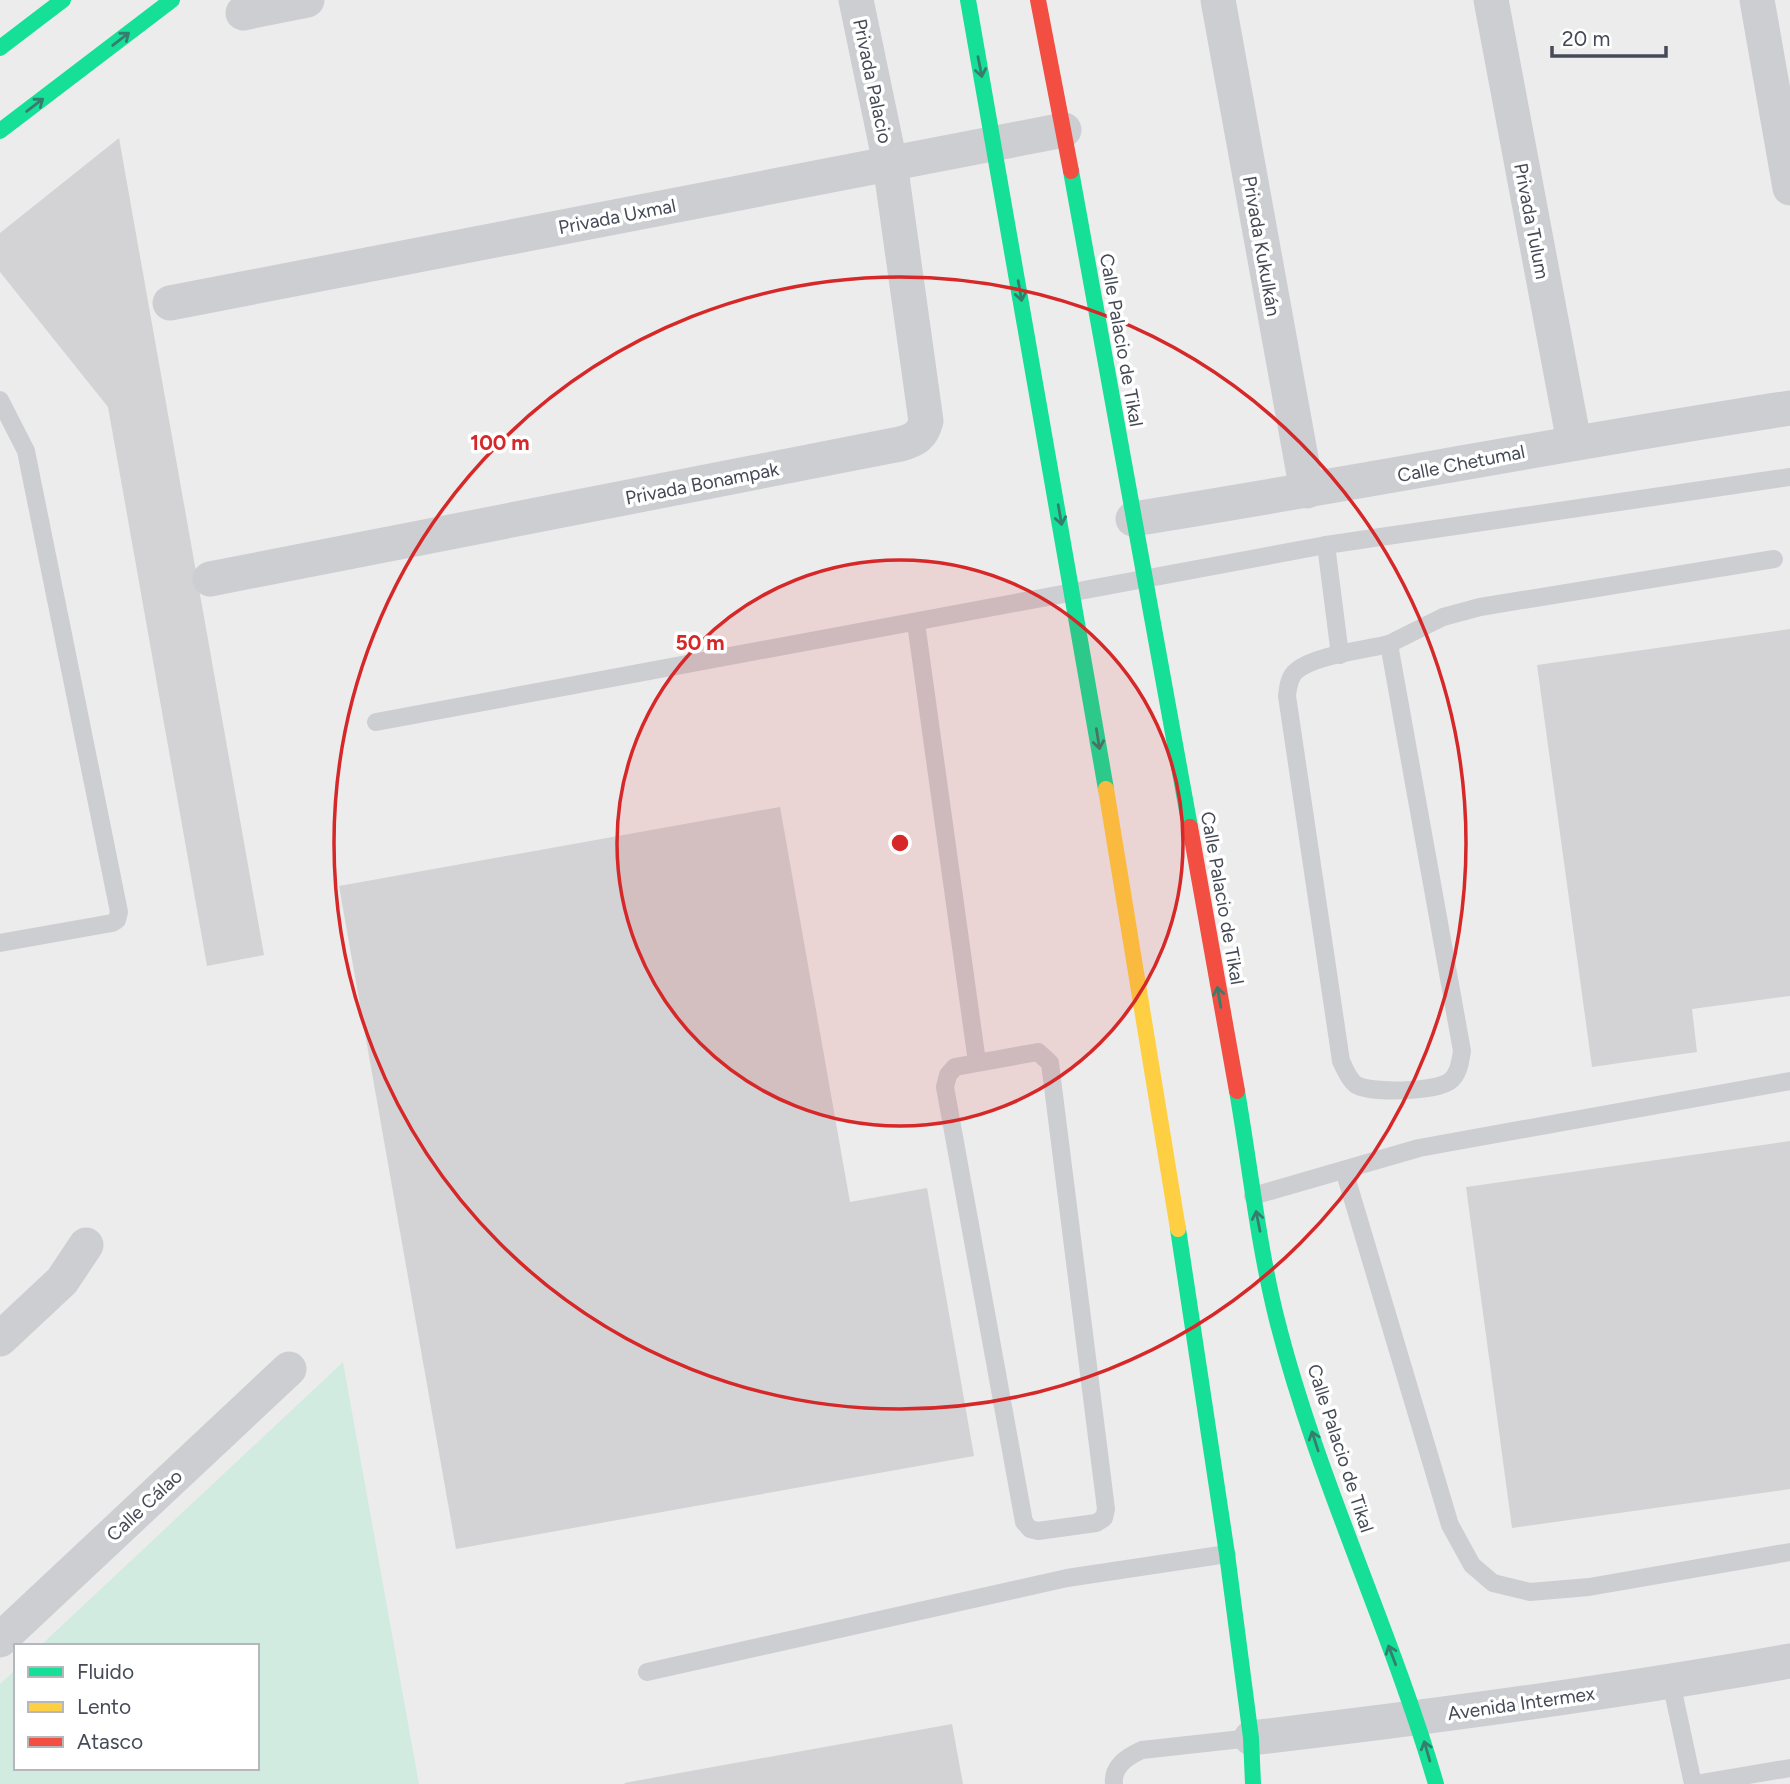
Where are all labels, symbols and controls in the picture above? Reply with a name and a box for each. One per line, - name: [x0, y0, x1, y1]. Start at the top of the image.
- scale bar: [1552, 14, 1666, 58]
- street label: Privada Palacio: [848, 17, 897, 145]
- text: 20 m: [1562, 26, 1610, 51]
- one-way arrow: [111, 32, 130, 47]
- one-way arrow: [974, 55, 987, 78]
- one-way arrow: [25, 97, 44, 112]
- street label: Privada Tulum: [1509, 161, 1554, 281]
- street label: Privada Kukulkán: [1238, 174, 1285, 318]
- street label: Privada Uxmal: [556, 194, 678, 239]
- street label: Calle Palacio de Tikal: [1095, 252, 1148, 429]
- one-way arrow: [1014, 279, 1027, 302]
- text: 100 m: [470, 430, 530, 455]
- street label: Calle Chetumal: [1395, 440, 1527, 487]
- street label: Privada Bonampak: [623, 457, 782, 510]
- one-way arrow: [1053, 503, 1067, 526]
- text: 50 m: [675, 630, 725, 655]
- one-way arrow: [1092, 727, 1105, 750]
- street label: Calle Palacio de Tikal: [1196, 810, 1249, 987]
- centre of rings: [888, 831, 912, 855]
- one-way arrow: [1212, 986, 1225, 1009]
- one-way arrow: [1251, 1210, 1265, 1233]
- street label: Calle Palacio de Tikal: [1302, 1361, 1379, 1535]
- one-way arrow: [1308, 1430, 1320, 1452]
- street label: Calle Cálao: [102, 1465, 187, 1546]
- legend: [14, 1644, 259, 1770]
- one-way arrow: [1385, 1644, 1398, 1666]
- text: Fluido: [77, 1659, 134, 1684]
- street label: Avenida Intermex: [1446, 1682, 1596, 1725]
- text: Lento: [77, 1694, 131, 1719]
- text: Atasco: [77, 1729, 143, 1754]
- one-way arrow: [1419, 1740, 1432, 1762]

